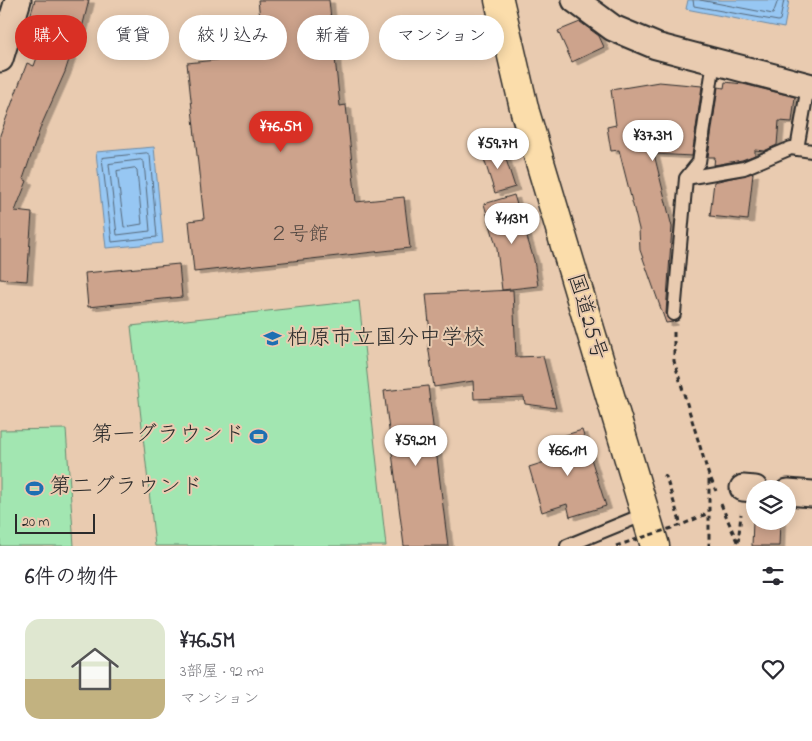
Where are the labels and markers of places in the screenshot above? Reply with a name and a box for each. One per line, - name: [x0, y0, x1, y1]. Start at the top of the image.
- pin: ¥76.5M: [240, 110, 322, 153]
- pin: ¥37.3M: [612, 120, 694, 162]
- pin: ¥59.7M: [457, 128, 539, 170]
- pin: ¥113M: [477, 202, 547, 245]
- place label: 柏原市立国分中学校: [287, 323, 485, 355]
- school or university icon: 柏原市立国分中学校: [263, 329, 283, 349]
- place label: 第一グラウンド: [91, 420, 245, 452]
- pin: ¥59.2M: [375, 424, 457, 467]
- sports icon: 第一グラウンド: [249, 426, 269, 446]
- pin: ¥66.1M: [527, 434, 609, 477]
- place label: 第二グラウンド: [49, 472, 203, 504]
- sports icon: 第二グラウンド: [25, 478, 45, 498]

